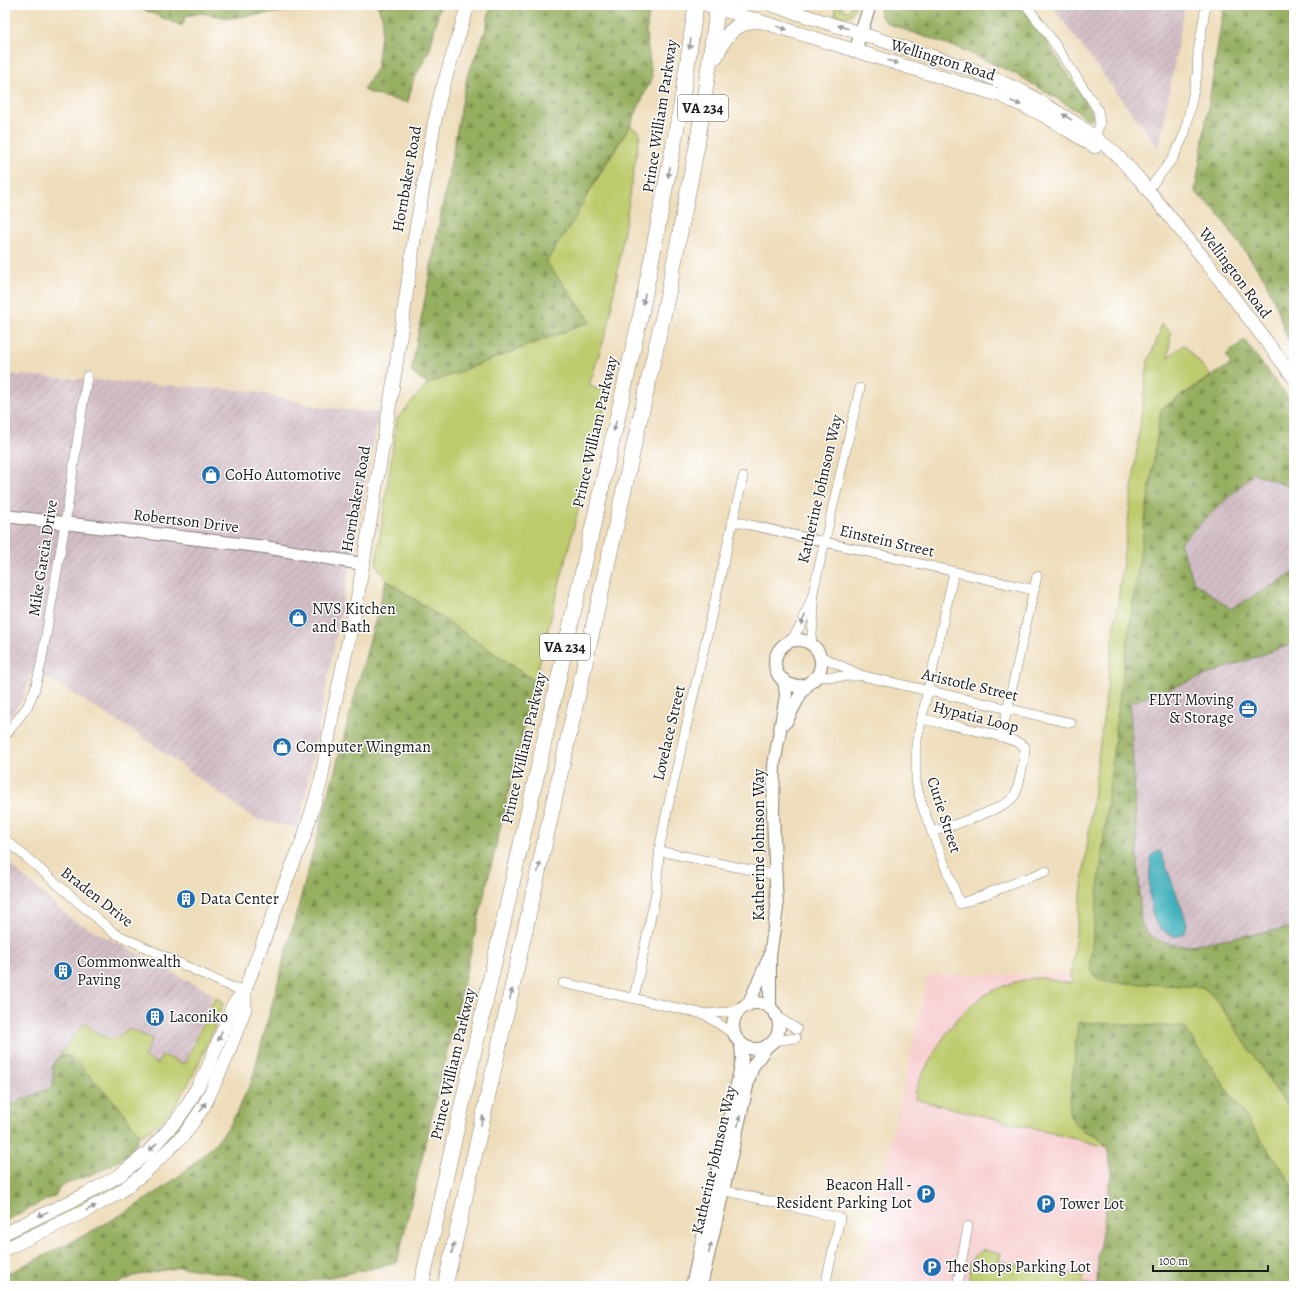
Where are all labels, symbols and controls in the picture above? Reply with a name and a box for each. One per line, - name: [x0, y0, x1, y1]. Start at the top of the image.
- one-way arrow: [837, 24, 849, 30]
- one-way arrow: [776, 25, 788, 31]
- street label: Wellington Road: [887, 33, 998, 86]
- street label: Prince William Parkway: [637, 37, 683, 194]
- one-way arrow: [687, 37, 693, 50]
- one-way arrow: [887, 59, 899, 65]
- road number: VA 234: [678, 95, 728, 121]
- one-way arrow: [1010, 99, 1022, 106]
- one-way arrow: [1062, 113, 1072, 121]
- street label: Hornbaker Road: [387, 124, 427, 234]
- one-way arrow: [666, 166, 672, 178]
- street label: Wellington Road: [1193, 222, 1277, 323]
- one-way arrow: [640, 293, 646, 306]
- street label: Prince William Parkway: [567, 353, 623, 510]
- street label: Katherine Johnson Way: [792, 412, 848, 566]
- one-way arrow: [612, 420, 618, 432]
- street label: Hornbaker Road: [336, 444, 376, 554]
- shop icon: CoHo Automotive: [200, 464, 222, 486]
- place label: CoHo Automotive: [225, 464, 341, 486]
- street label: Mike Garcia Drive: [23, 498, 63, 618]
- street label: Robertson Drive: [132, 504, 240, 538]
- street label: Einstein Street: [837, 519, 937, 563]
- place label: NVS Kitchen and Bath: [312, 598, 396, 638]
- shop icon: NVS Kitchen and Bath: [287, 607, 309, 629]
- one-way arrow: [799, 614, 805, 626]
- road number: VA 234: [540, 634, 590, 660]
- street label: Aristotle Street: [919, 663, 1020, 707]
- street label: Prince William Parkway: [496, 669, 552, 826]
- street label: Lovelace Street: [647, 683, 691, 783]
- place label: FLYT Moving & Storage: [1148, 689, 1234, 729]
- street label: Hypatia Loop: [931, 696, 1021, 738]
- office icon: FLYT Moving & Storage: [1237, 698, 1259, 720]
- shop icon: Computer Wingman: [271, 736, 293, 758]
- place label: Computer Wingman: [296, 736, 431, 758]
- street label: Katherine Johnson Way: [748, 768, 770, 921]
- street label: Curie Street: [921, 774, 967, 856]
- one-way arrow: [537, 861, 543, 874]
- street label: Braden Drive: [56, 862, 138, 932]
- building icon: Data Center: [175, 888, 197, 910]
- place label: Data Center: [200, 888, 279, 910]
- place label: Commonwealth Paving: [77, 951, 182, 991]
- building icon: Commonwealth Paving: [52, 960, 74, 982]
- street label: Prince William Parkway: [425, 985, 481, 1142]
- one-way arrow: [508, 988, 514, 1000]
- building icon: Laconiko: [144, 1006, 166, 1028]
- place label: Laconiko: [169, 1006, 228, 1028]
- one-way arrow: [217, 1031, 223, 1043]
- street label: Katherine Johnson Way: [686, 1083, 742, 1237]
- one-way arrow: [199, 1101, 206, 1113]
- one-way arrow: [480, 1115, 486, 1127]
- one-way arrow: [736, 1115, 742, 1127]
- one-way arrow: [148, 1142, 158, 1152]
- place label: Beacon Hall - Resident Parking Lot: [776, 1174, 912, 1214]
- parking icon: Beacon Hall - Resident Parking Lot: [915, 1183, 937, 1205]
- parking icon: Tower Lot: [1035, 1193, 1057, 1215]
- place label: Tower Lot: [1060, 1193, 1124, 1215]
- one-way arrow: [85, 1205, 96, 1211]
- one-way arrow: [38, 1211, 49, 1217]
- one-way arrow: [451, 1242, 457, 1254]
- one-way arrow: [707, 1242, 713, 1254]
- scale bar: [1153, 1247, 1268, 1273]
- text: 100 m: [1159, 1253, 1188, 1269]
- parking icon: The Shops Parking Lot: [921, 1256, 943, 1278]
- place label: The Shops Parking Lot: [946, 1256, 1091, 1278]

